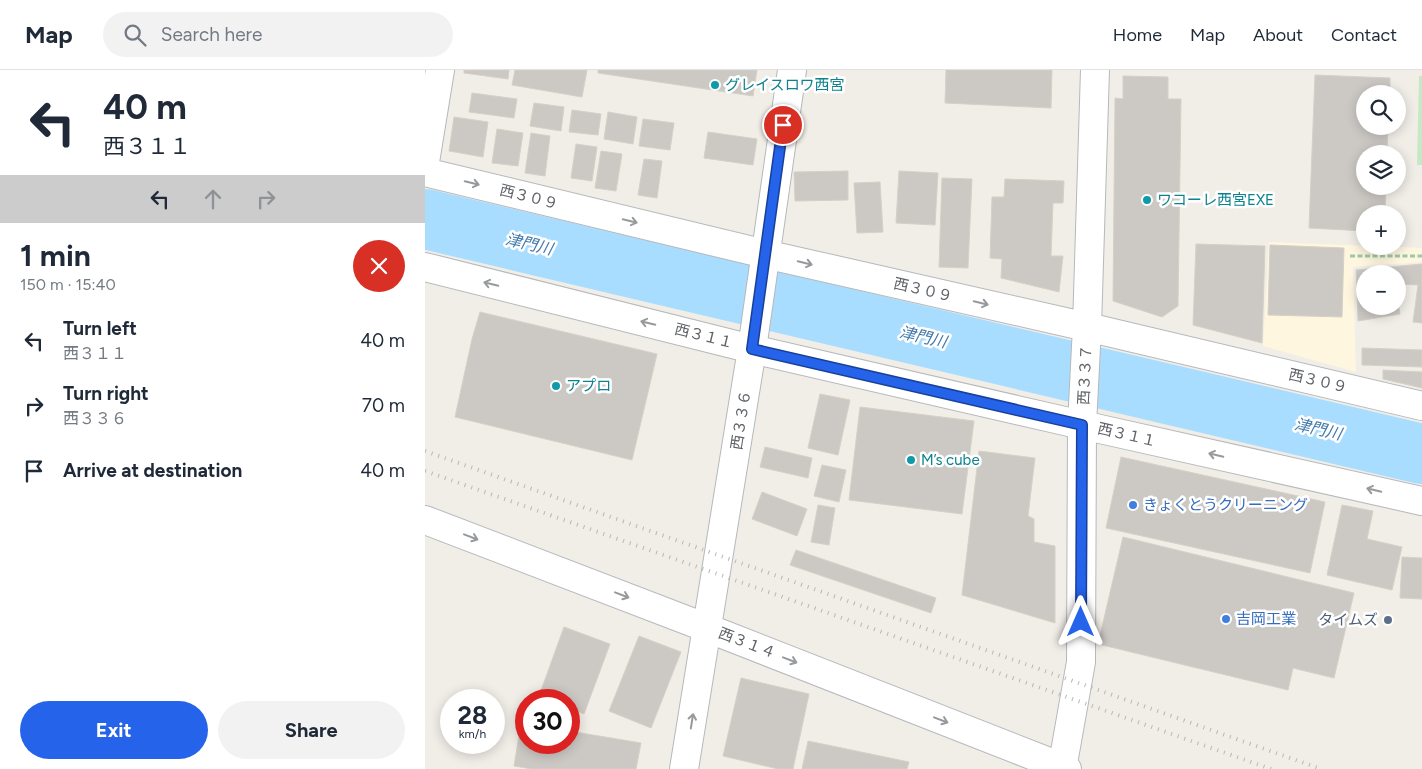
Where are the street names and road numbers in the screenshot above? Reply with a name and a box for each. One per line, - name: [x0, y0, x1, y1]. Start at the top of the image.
- street label: 西３０９: [498, 181, 560, 213]
- street label: 西３０９: [892, 274, 954, 306]
- street label: 西３１１: [673, 320, 735, 352]
- street label: 西３３７: [1074, 345, 1096, 405]
- street label: 西３０９: [1287, 365, 1349, 397]
- street label: 西３３６: [727, 389, 755, 451]
- street label: 西３１１: [1096, 419, 1158, 451]
- street label: 西３１４: [716, 624, 778, 662]

